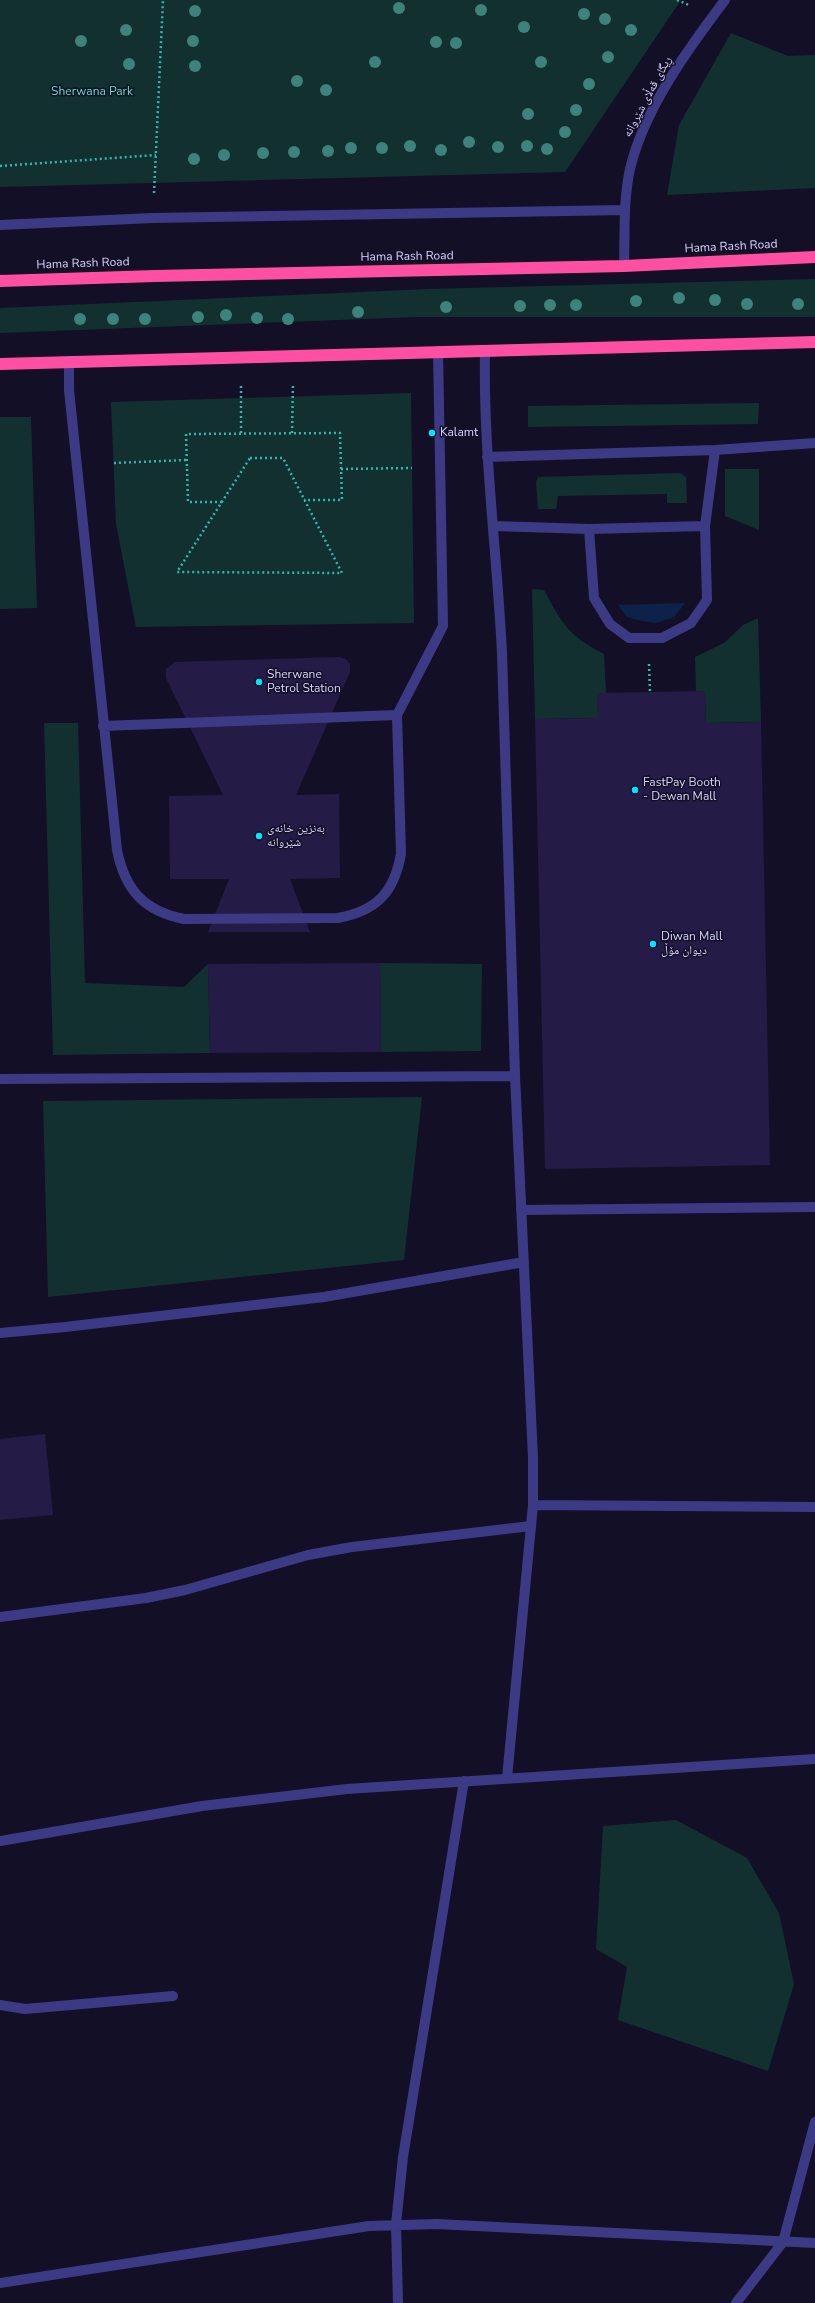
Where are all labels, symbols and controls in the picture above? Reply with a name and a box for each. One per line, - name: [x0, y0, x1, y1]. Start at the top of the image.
- street label: ڕیگای قەڵای شێروانە: [621, 54, 675, 140]
- park label: Sherwana Park: [51, 85, 133, 99]
- street label: Hama Rash Road: [684, 237, 778, 257]
- street label: Hama Rash Road: [360, 249, 454, 265]
- street label: Hama Rash Road: [36, 255, 130, 273]
- place label: Kalamt: [440, 426, 478, 440]
- marker: Kalamt: [427, 428, 437, 438]
- place label: Sherwane Petrol Station: [267, 668, 341, 696]
- marker: Sherwane Petrol Station: [254, 677, 264, 687]
- place label: FastPay Booth - Dewan Mall: [643, 776, 721, 804]
- marker: FastPay Booth - Dewan Mall: [630, 785, 640, 795]
- place label: بەنزین خانەی شێروانە: [267, 822, 325, 850]
- marker: بەنزین خانەی شێروانە: [254, 831, 264, 841]
- place label: Diwan Mall دیوان مۆڵ: [661, 930, 723, 958]
- marker: Diwan Mall دیوان مۆڵ: [648, 939, 658, 949]

